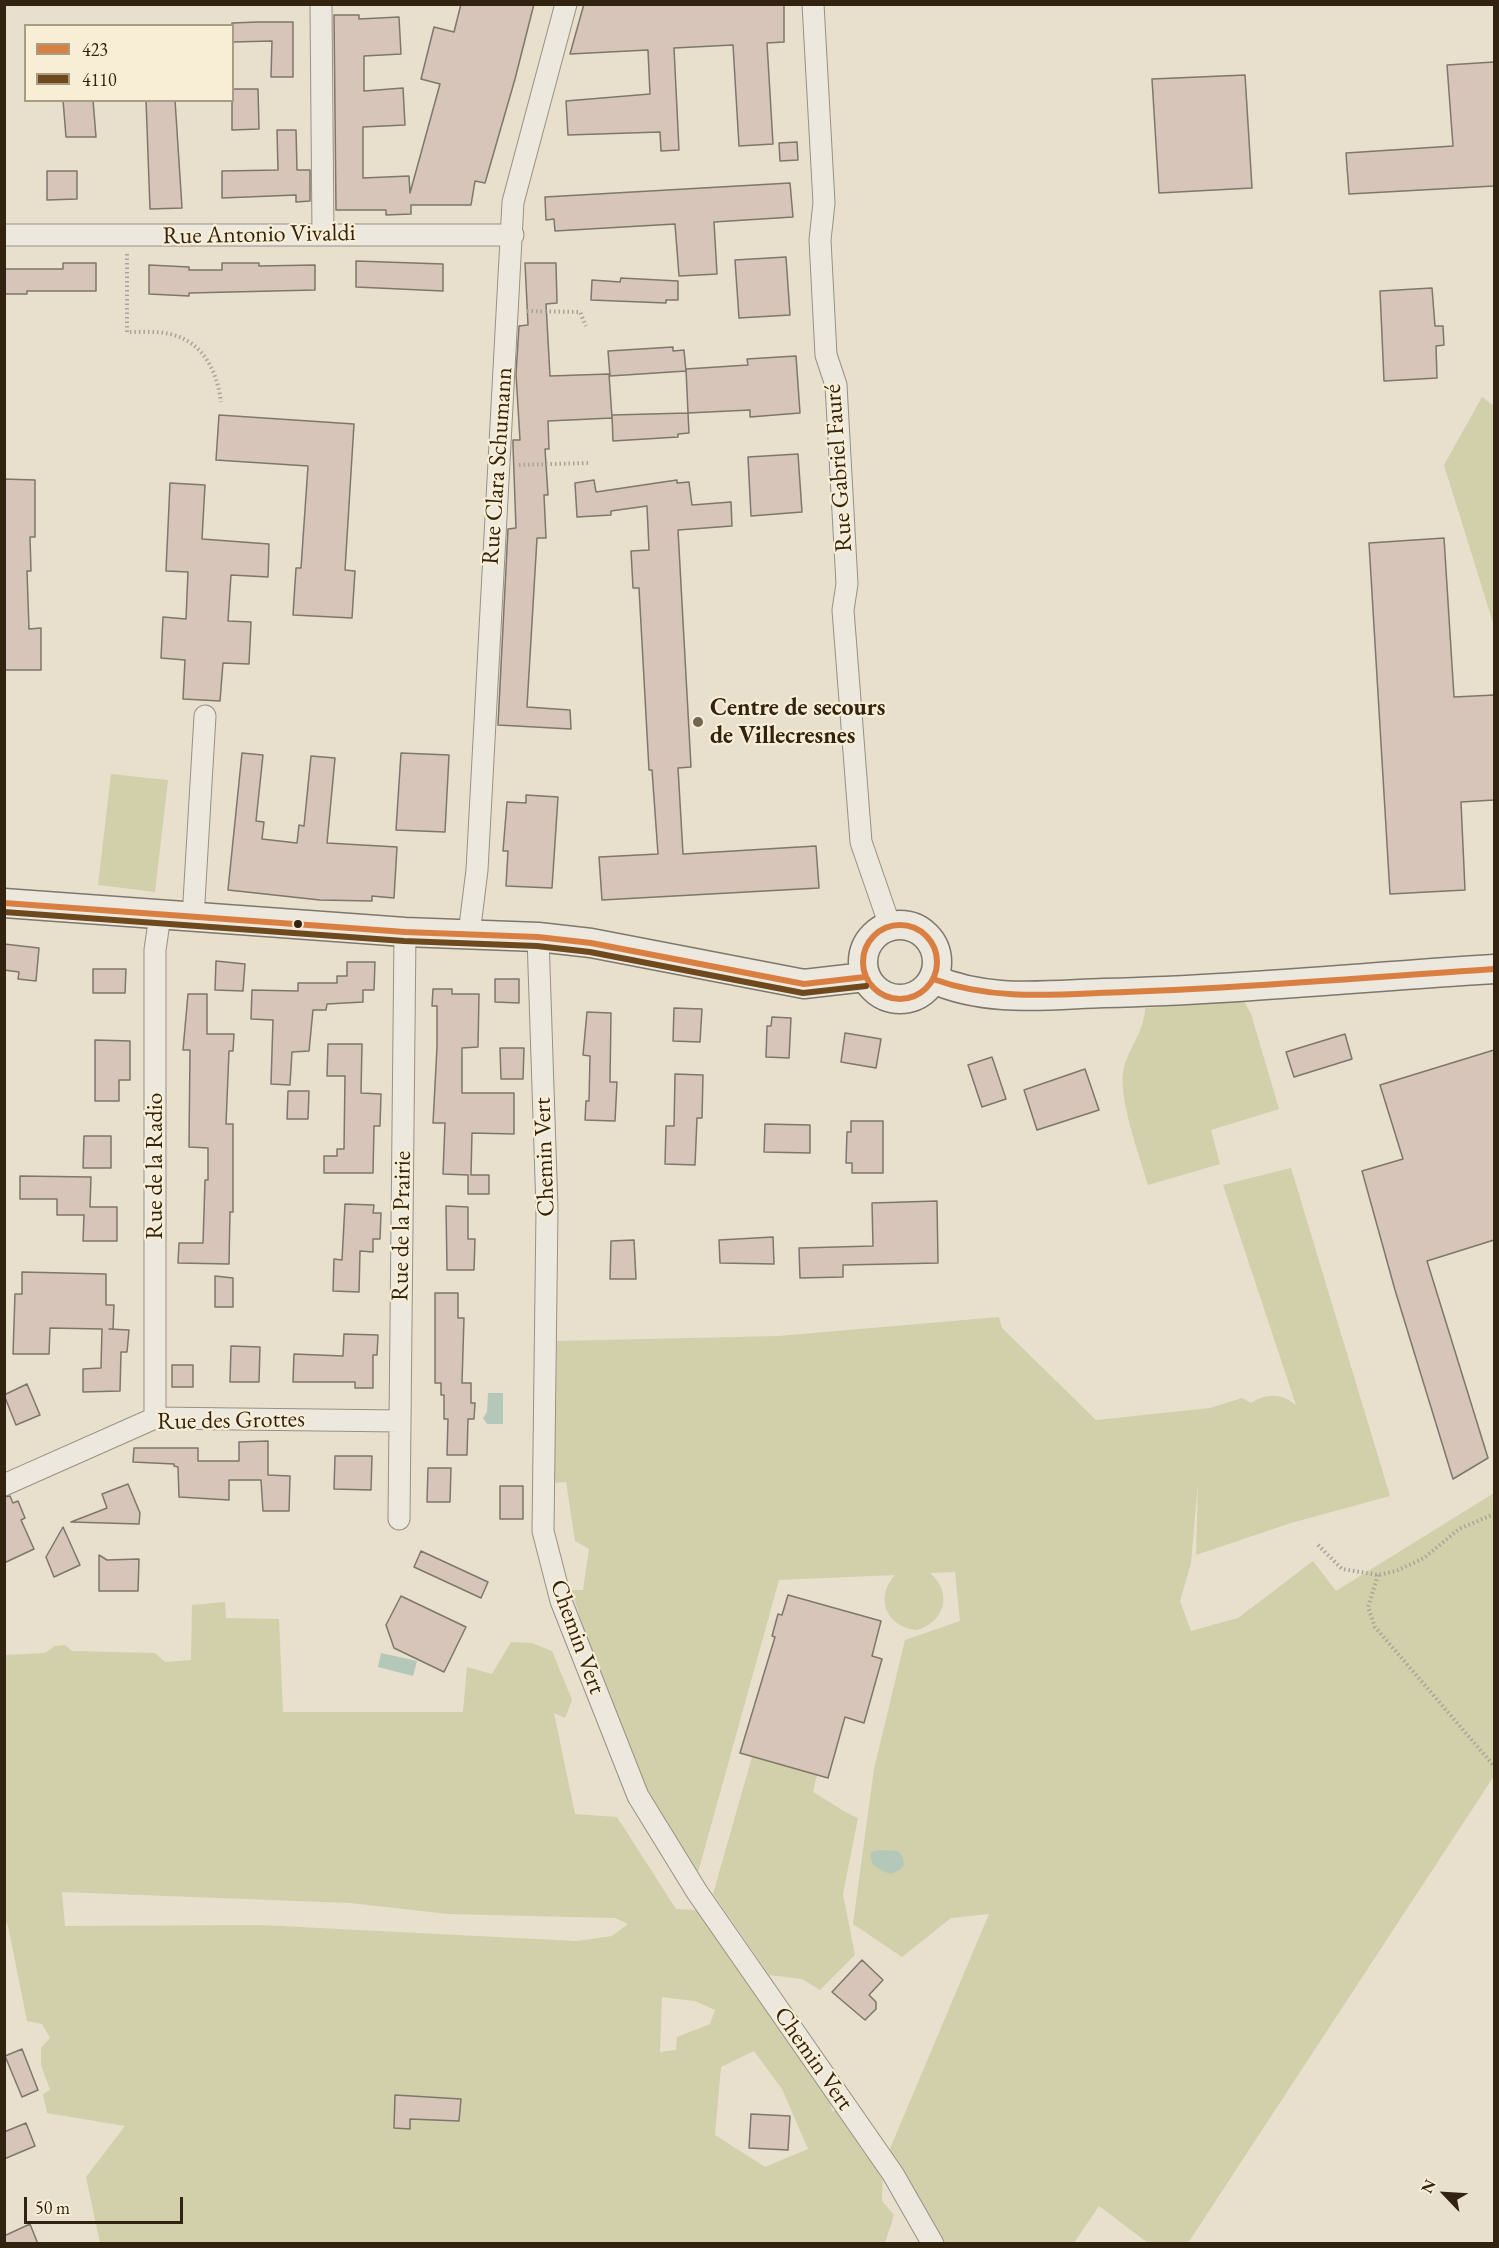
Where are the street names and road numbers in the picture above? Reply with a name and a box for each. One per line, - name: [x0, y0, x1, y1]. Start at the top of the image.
- street label: Rue Antonio Vivaldi: [162, 219, 356, 251]
- street label: Rue Clara Schumann: [477, 366, 519, 566]
- street label: Rue Gabriel Fauré: [819, 383, 859, 553]
- street label: Rue de la Radio: [141, 1093, 169, 1239]
- street label: Chemin Vert: [529, 1097, 561, 1217]
- street label: Rue de la Prairie: [386, 1151, 418, 1301]
- street label: Rue des Grottes: [157, 1405, 305, 1437]
- street label: Chemin Vert: [543, 1576, 611, 1698]
- street label: Chemin Vert: [767, 2002, 859, 2116]

